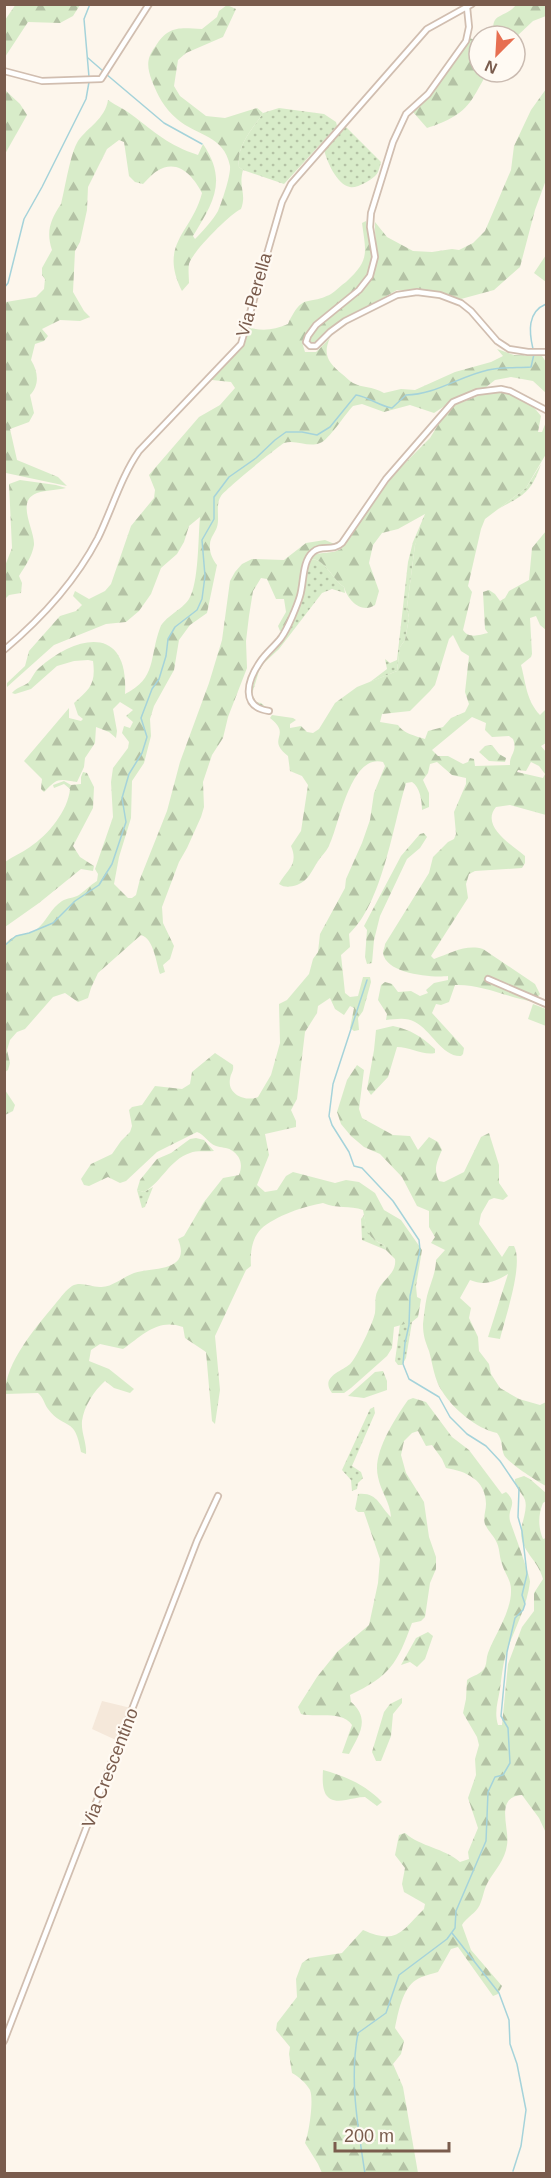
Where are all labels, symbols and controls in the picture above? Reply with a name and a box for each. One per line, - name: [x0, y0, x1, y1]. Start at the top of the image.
- north arrow: [467, 24, 527, 84]
- text: N: [482, 57, 500, 77]
- street label: Via Perella: [232, 250, 276, 339]
- street label: Via Crescentino: [78, 1705, 142, 1831]
- scale bar: [335, 2115, 449, 2153]
- text: 200 m: [344, 2126, 394, 2146]

